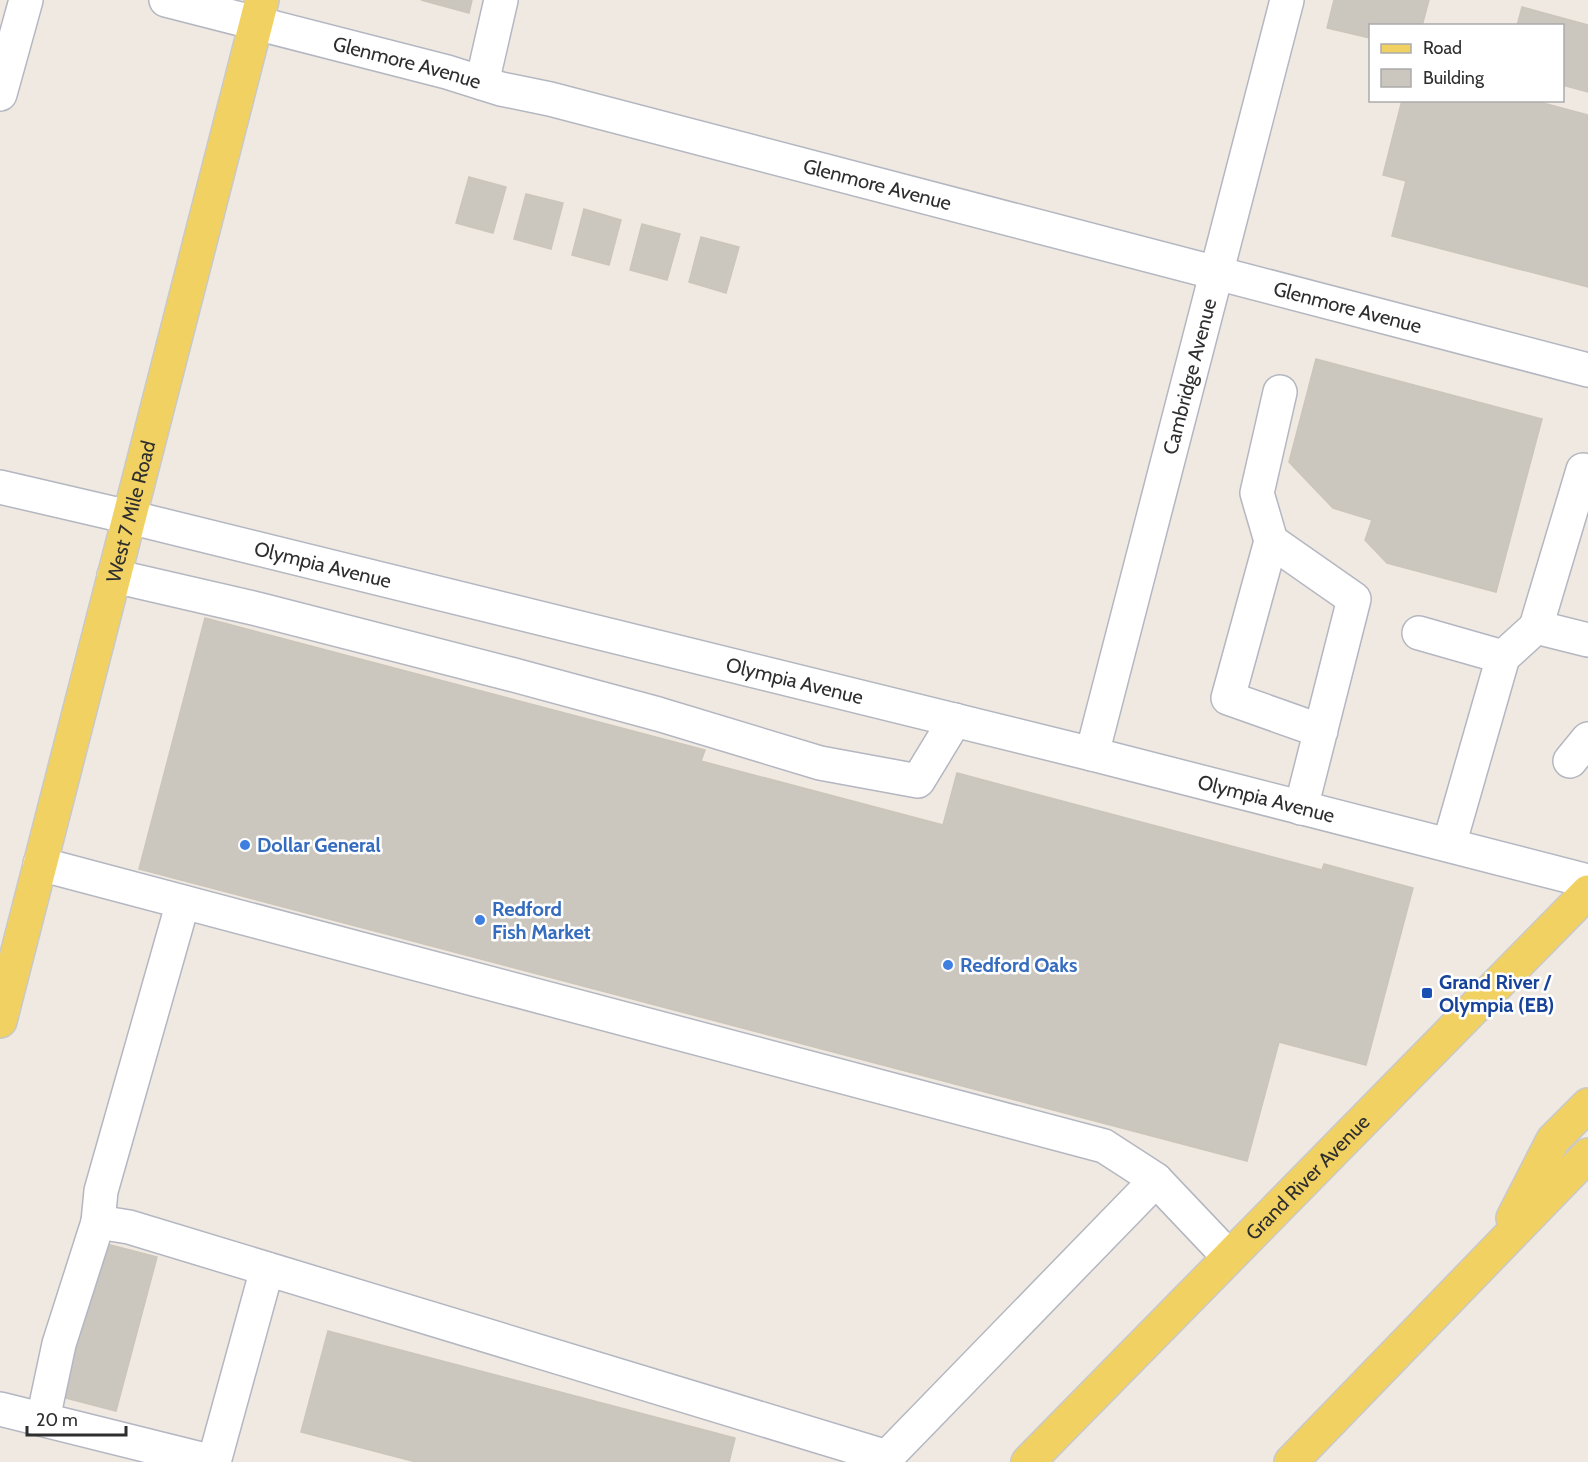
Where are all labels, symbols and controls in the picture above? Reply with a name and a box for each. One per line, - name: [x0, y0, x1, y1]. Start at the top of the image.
- legend: [1369, 24, 1564, 102]
- street label: Glenmore Avenue: [331, 31, 484, 94]
- text: Road: [1423, 37, 1462, 59]
- text: Building: [1423, 67, 1485, 89]
- street label: Glenmore Avenue: [801, 154, 954, 215]
- street label: Glenmore Avenue: [1271, 276, 1424, 338]
- street label: Cambridge Avenue: [1158, 296, 1221, 457]
- street label: West 7 Mile Road: [101, 438, 160, 585]
- street label: Olympia Avenue: [252, 536, 394, 593]
- street label: Olympia Avenue: [724, 652, 866, 709]
- street label: Olympia Avenue: [1195, 770, 1337, 828]
- place label: Dollar General: [257, 833, 381, 857]
- marker: Dollar General: [238, 838, 252, 852]
- place label: Redford Fish Market: [492, 897, 591, 944]
- marker: Redford Fish Market: [473, 913, 487, 927]
- place label: Redford Oaks: [960, 953, 1077, 977]
- marker: Redford Oaks: [941, 958, 955, 972]
- place label: Grand River / Olympia (EB): [1439, 970, 1554, 1017]
- marker: Grand River / Olympia (EB): [1420, 986, 1434, 1000]
- street label: Grand River Avenue: [1241, 1110, 1374, 1245]
- scale bar: [27, 1399, 126, 1437]
- text: 20 m: [36, 1409, 78, 1431]

